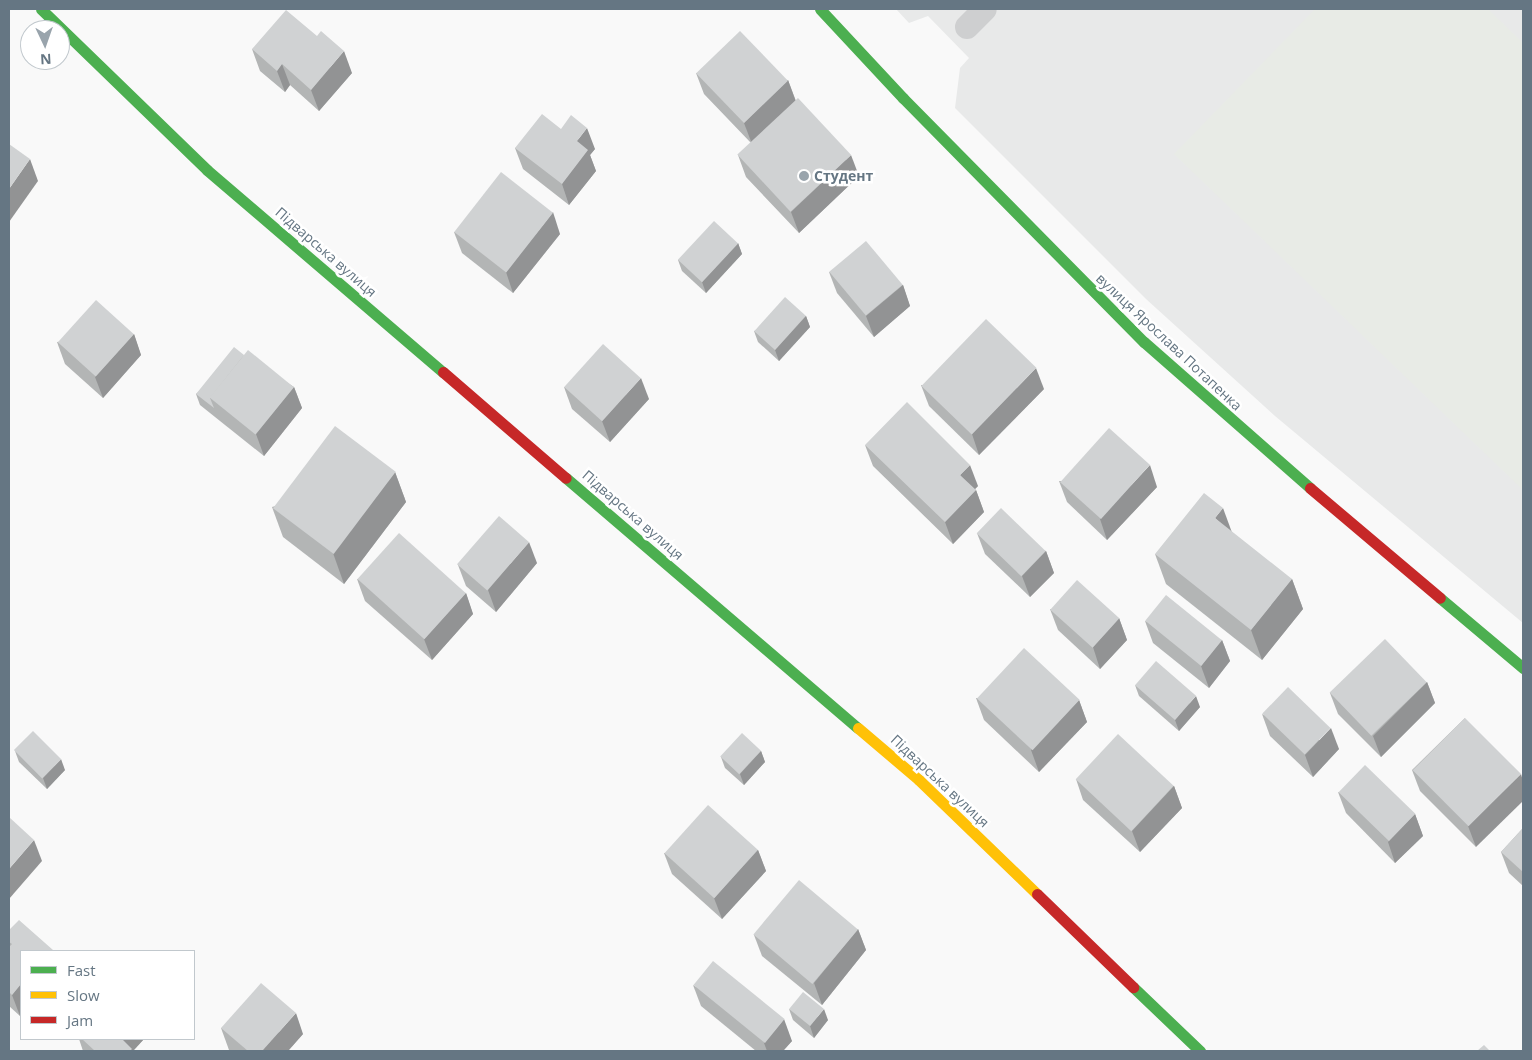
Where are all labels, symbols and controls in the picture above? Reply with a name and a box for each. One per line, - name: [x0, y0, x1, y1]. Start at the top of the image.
- north arrow: [20, 20, 70, 70]
- text: N: [40, 50, 52, 69]
- place label: Студент: [814, 168, 873, 184]
- marker: Студент: [798, 170, 810, 182]
- street label: Підварська вулиця: [272, 204, 380, 300]
- street label: вулиця Ярослава Потапенка: [1093, 270, 1245, 414]
- street label: Підварська вулиця: [579, 467, 687, 563]
- street label: Підварська вулиця: [887, 731, 993, 831]
- legend: [20, 950, 195, 1040]
- text: Fast: [67, 960, 96, 980]
- text: Slow: [67, 985, 100, 1005]
- text: Jam: [67, 1010, 93, 1030]

